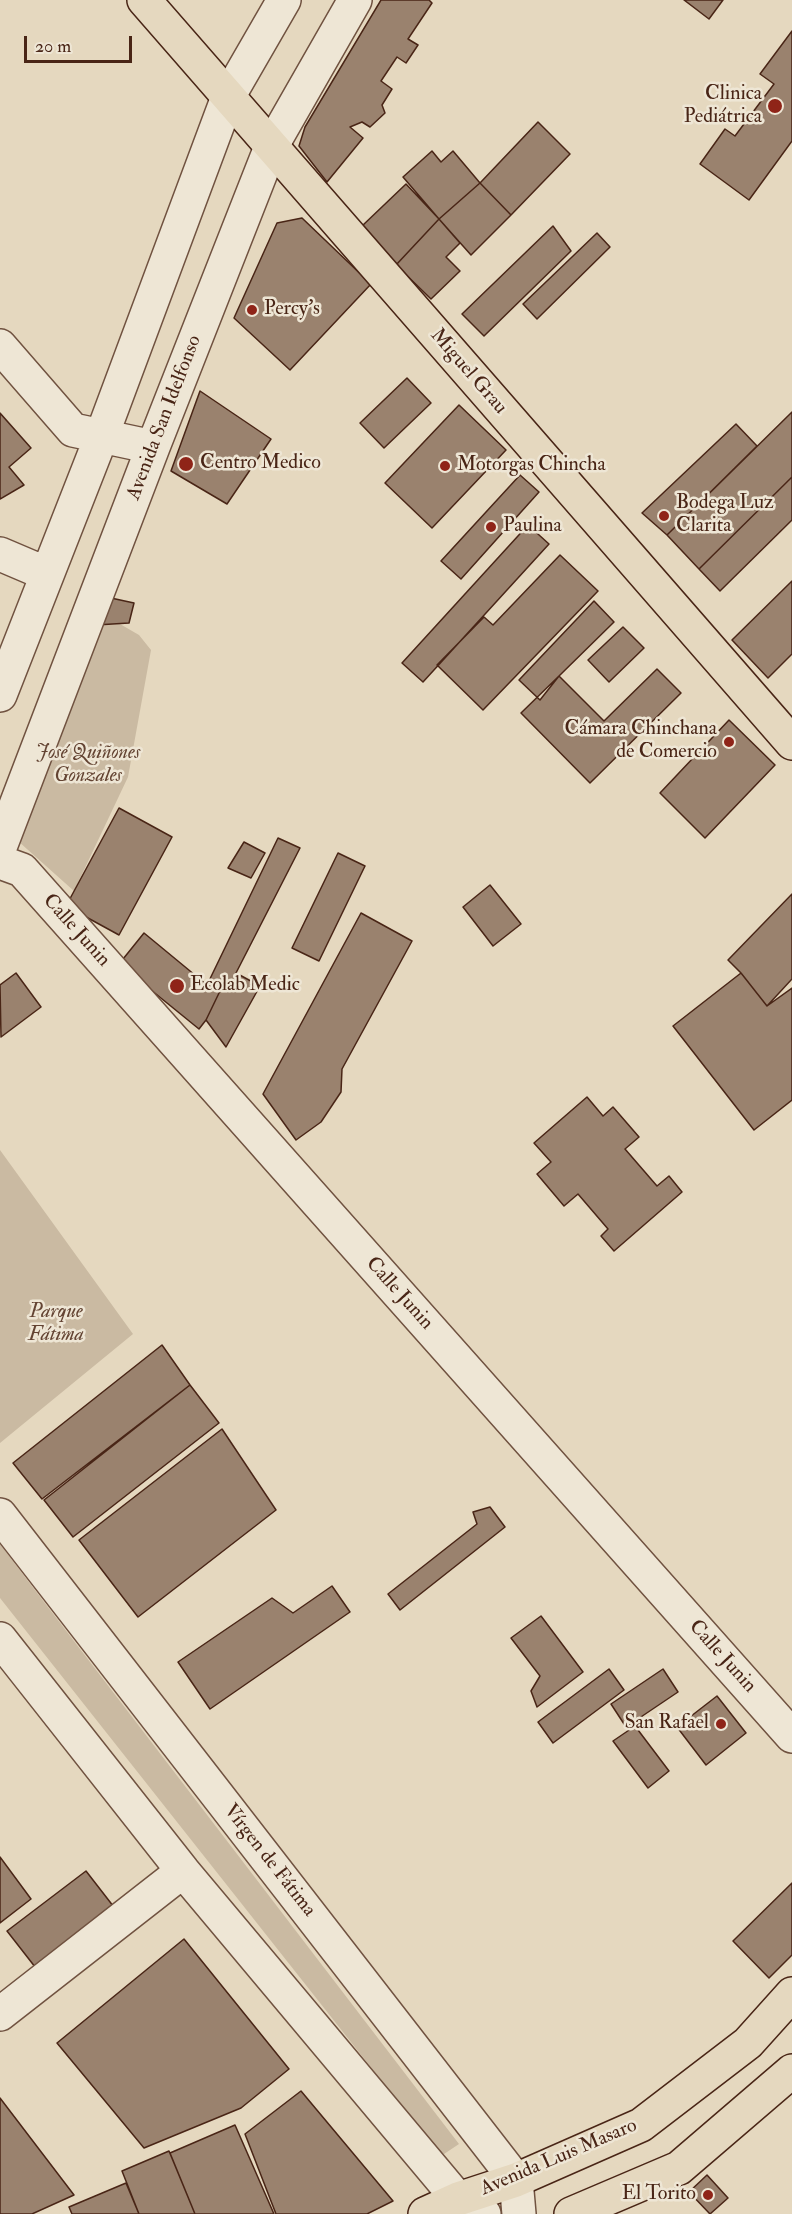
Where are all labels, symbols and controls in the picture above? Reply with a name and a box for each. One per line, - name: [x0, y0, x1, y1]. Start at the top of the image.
- scale bar: [27, 24, 135, 62]
- text: 20 m: [35, 35, 71, 58]
- place label: Clinica Pediátrica: [684, 83, 762, 130]
- marker: Clinica Pediátrica: [766, 97, 784, 115]
- place label: Percy's: [264, 298, 320, 322]
- marker: Percy's: [245, 303, 259, 317]
- street label: Miguel Grau: [424, 324, 512, 420]
- street label: Avenida San Idelfonso: [122, 332, 208, 504]
- place label: Centro Medico: [200, 452, 321, 476]
- place label: Motorgas Chincha: [457, 454, 606, 478]
- marker: Centro Medico: [177, 455, 195, 473]
- marker: Motorgas Chincha: [438, 459, 452, 473]
- place label: Bodega Luz Clarita: [676, 492, 774, 539]
- marker: Bodega Luz Clarita: [657, 509, 671, 523]
- place label: Paulina: [503, 515, 562, 539]
- marker: Paulina: [484, 520, 498, 534]
- place label: Cámara Chinchana de Comercio: [565, 718, 717, 765]
- marker: Cámara Chinchana de Comercio: [722, 735, 736, 749]
- park label: José Quiñones Gonzales: [36, 742, 140, 789]
- street label: Calle Junin: [37, 890, 115, 972]
- place label: Ecolab Medic: [190, 974, 300, 998]
- marker: Ecolab Medic: [168, 977, 186, 995]
- street label: Calle Junin: [360, 1253, 438, 1335]
- park label: Parque Fátima: [28, 1301, 84, 1348]
- street label: Calle Junin: [683, 1616, 761, 1698]
- place label: San Rafael: [624, 1712, 709, 1736]
- marker: San Rafael: [714, 1717, 728, 1731]
- street label: Vírgen de Fátima: [218, 1800, 320, 1922]
- street label: Avenida Luis Masaro: [477, 2114, 641, 2202]
- place label: El Torito: [622, 2183, 696, 2207]
- marker: El Torito: [701, 2188, 715, 2202]

